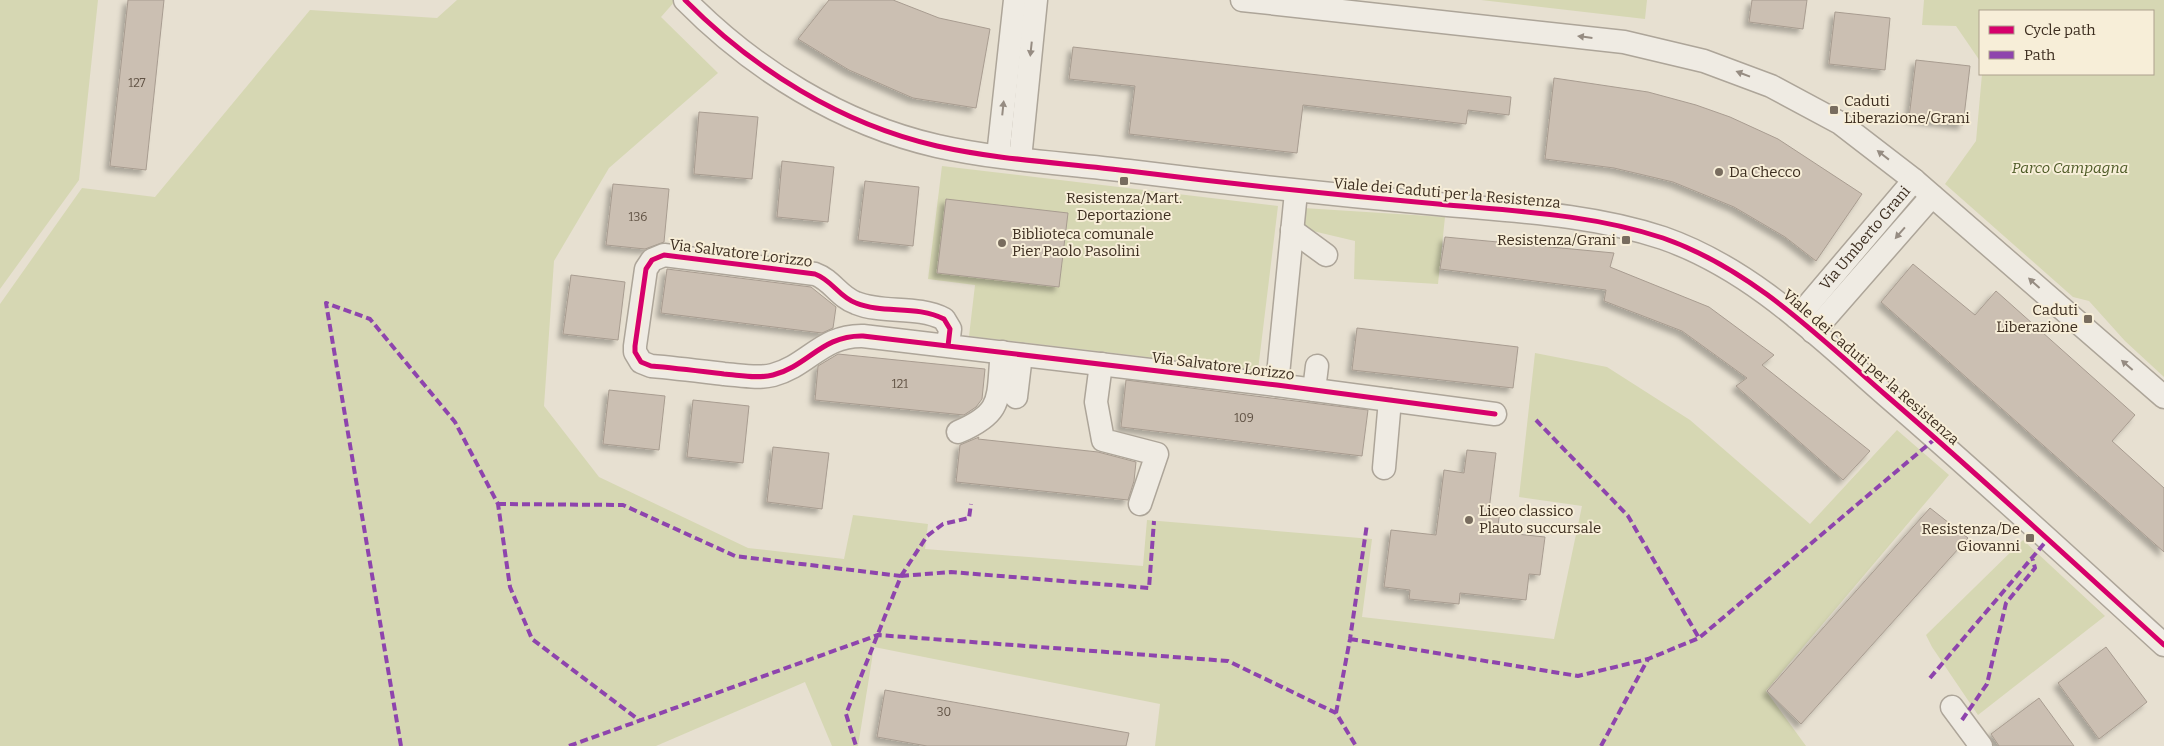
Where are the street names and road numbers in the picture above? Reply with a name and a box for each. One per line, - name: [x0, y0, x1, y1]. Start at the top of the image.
- street label: Viale dei Caduti per la Resistenza: [1333, 174, 1561, 212]
- street label: Via Umberto Grani: [1816, 182, 1914, 294]
- street label: Via Salvatore Lorizzo: [668, 235, 814, 271]
- street label: Viale dei Caduti per la Resistenza: [1779, 285, 1963, 449]
- street label: Via Salvatore Lorizzo: [1150, 348, 1296, 384]

